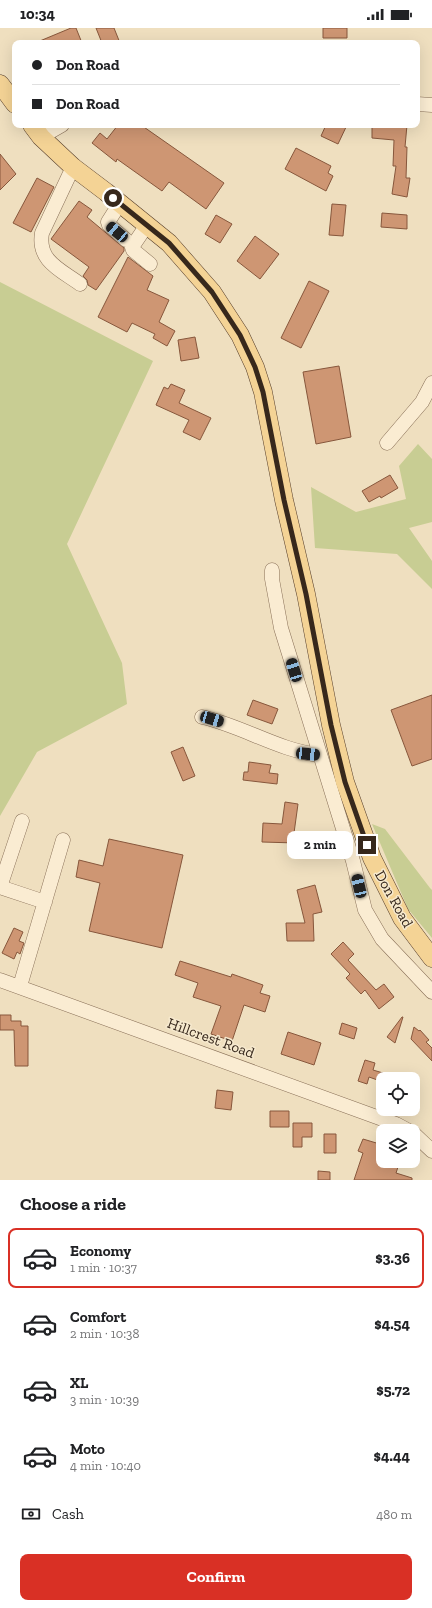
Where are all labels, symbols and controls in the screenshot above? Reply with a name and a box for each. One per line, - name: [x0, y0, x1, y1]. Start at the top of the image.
- text: 10:34: [20, 5, 55, 23]
- text: Don Road: [56, 56, 119, 74]
- text: Don Road: [56, 95, 119, 113]
- route start: [104, 189, 122, 207]
- car: [104, 220, 130, 244]
- car: [285, 657, 303, 683]
- car: [199, 710, 225, 728]
- car: [295, 747, 321, 761]
- callout: 2 min: [287, 831, 353, 859]
- route end: [358, 836, 376, 854]
- text: 2 min: [304, 837, 336, 852]
- street label: Don Road: [371, 867, 417, 931]
- car: [350, 873, 368, 899]
- street label: Hillcrest Road: [165, 1014, 258, 1062]
- map controls: [376, 1072, 420, 1168]
- button: locate: [376, 1072, 420, 1116]
- button: layers: [376, 1124, 420, 1168]
- text: Choose a ride: [20, 1193, 126, 1215]
- icon: car: [22, 1240, 58, 1276]
- text: Economy: [70, 1242, 131, 1260]
- text: $3.36: [375, 1249, 410, 1267]
- text: 1 min · 10:37: [70, 1260, 137, 1275]
- icon: car: [22, 1306, 58, 1342]
- text: Comfort: [70, 1308, 126, 1326]
- text: $4.54: [374, 1315, 410, 1333]
- text: 2 min · 10:38: [70, 1326, 139, 1341]
- icon: car: [22, 1372, 58, 1408]
- text: XL: [70, 1374, 88, 1392]
- text: $5.72: [376, 1381, 410, 1399]
- text: 3 min · 10:39: [70, 1392, 139, 1407]
- icon: car: [22, 1438, 58, 1474]
- text: Moto: [70, 1440, 105, 1458]
- text: $4.44: [374, 1447, 410, 1465]
- text: 4 min · 10:40: [70, 1458, 141, 1473]
- icon: cash: [20, 1503, 42, 1525]
- text: Cash: [52, 1505, 84, 1523]
- text: 480 m: [376, 1507, 412, 1522]
- button: Confirm: [20, 1554, 412, 1600]

